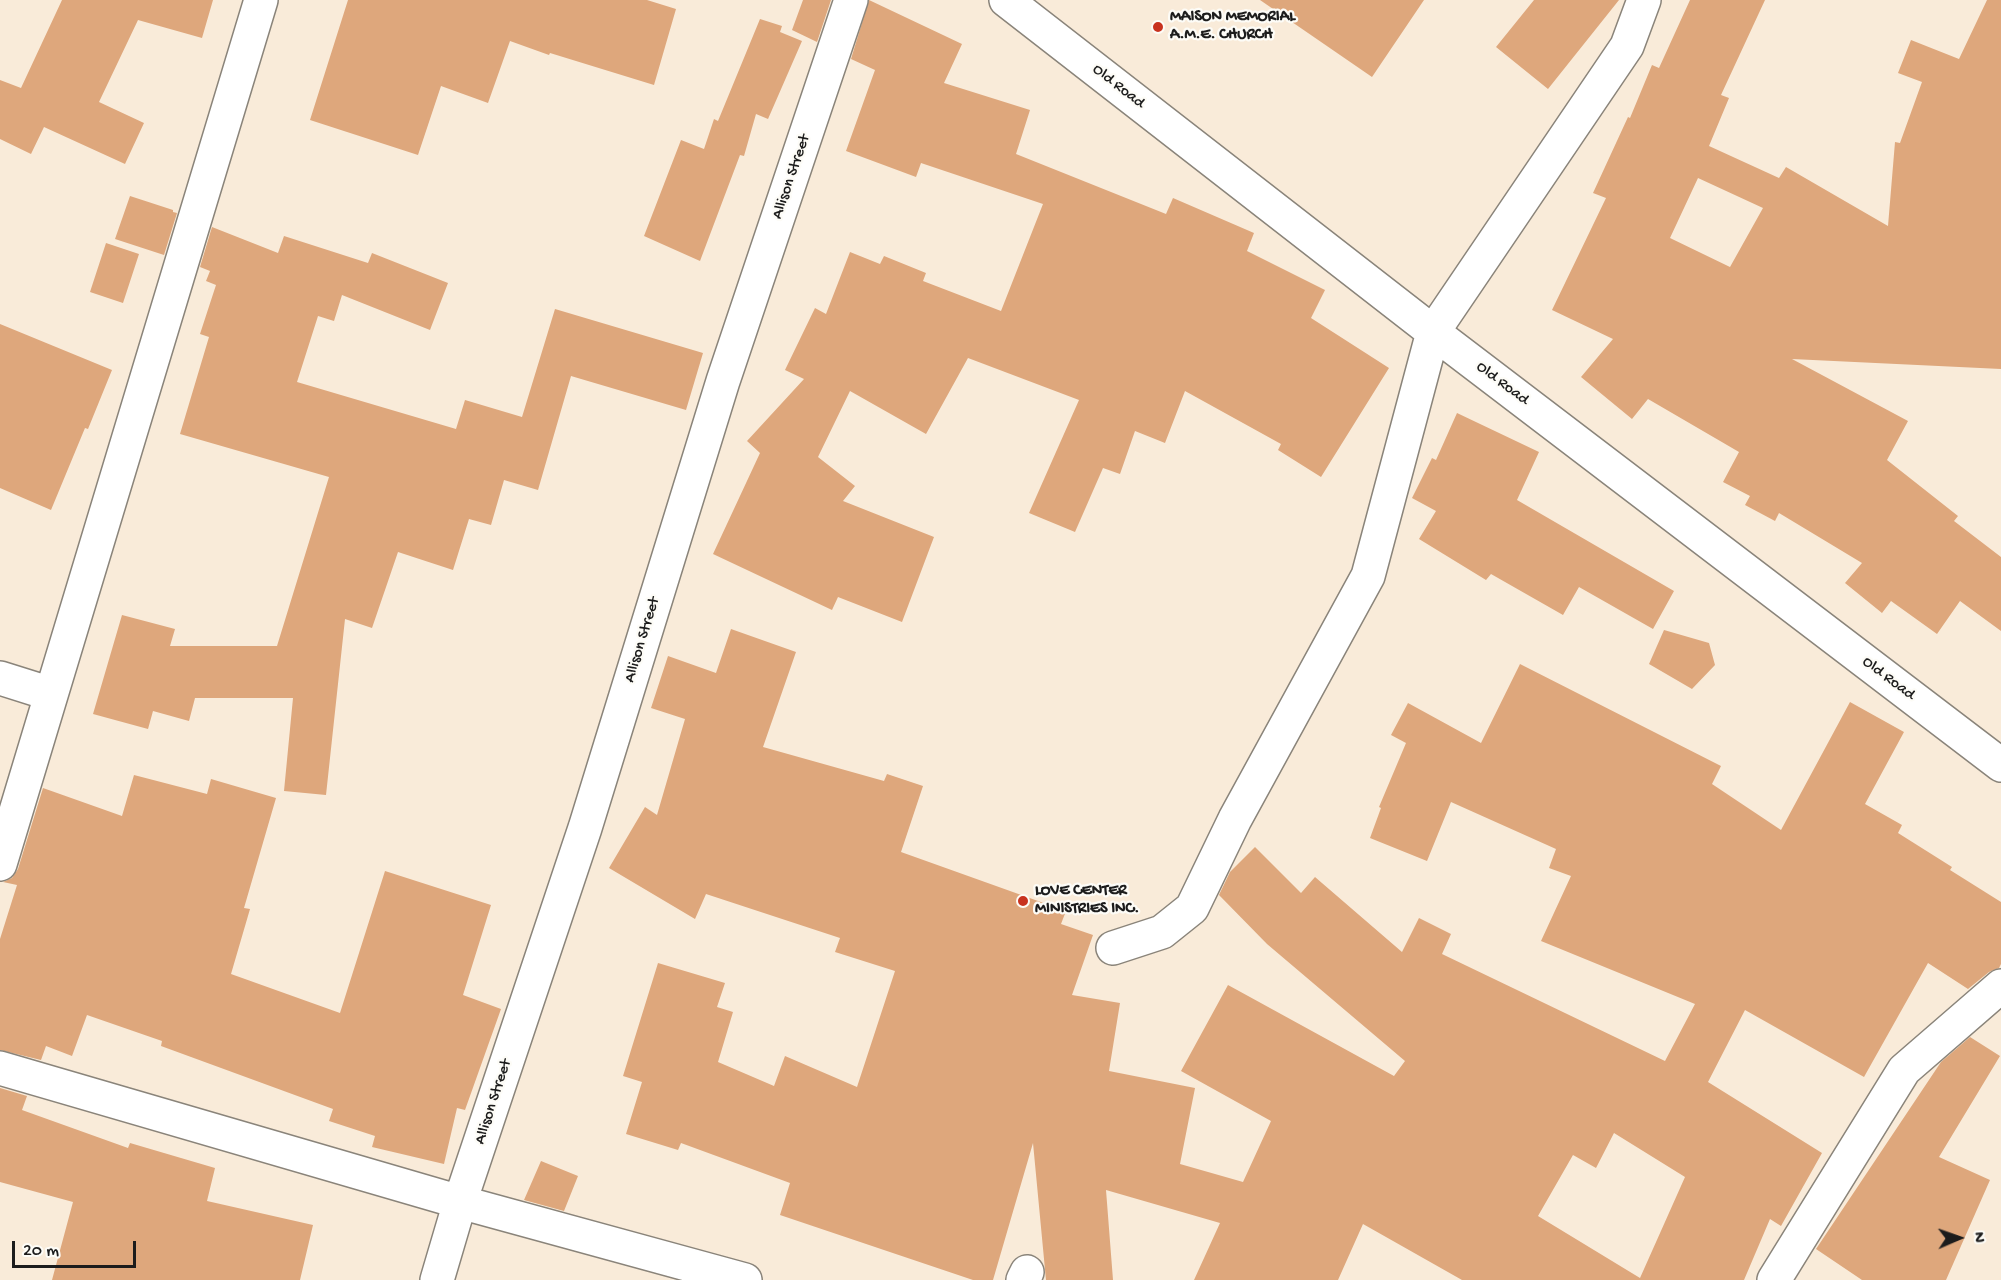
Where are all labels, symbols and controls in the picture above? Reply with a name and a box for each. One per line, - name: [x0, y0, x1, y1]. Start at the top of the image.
- place label: MAISON MEMORIAL A.M.E. CHURCH: [1170, 8, 1295, 46]
- marker: MAISON MEMORIAL A.M.E. CHURCH: [1151, 20, 1165, 34]
- street label: Old Road: [1088, 61, 1148, 113]
- street label: Allison Street: [769, 132, 815, 222]
- street label: Old Road: [1472, 358, 1532, 410]
- street label: Allison Street: [621, 595, 665, 685]
- street label: Old Road: [1858, 653, 1918, 705]
- place label: LOVE CENTER MINISTRIES INC.: [1035, 882, 1139, 920]
- marker: LOVE CENTER MINISTRIES INC.: [1016, 894, 1030, 908]
- street label: Allison Street: [471, 1057, 517, 1147]
- north arrow: [1929, 1208, 1989, 1268]
- scale bar: [15, 1229, 140, 1267]
- text: N: [1968, 1232, 1987, 1243]
- text: 20 m: [23, 1241, 59, 1262]

